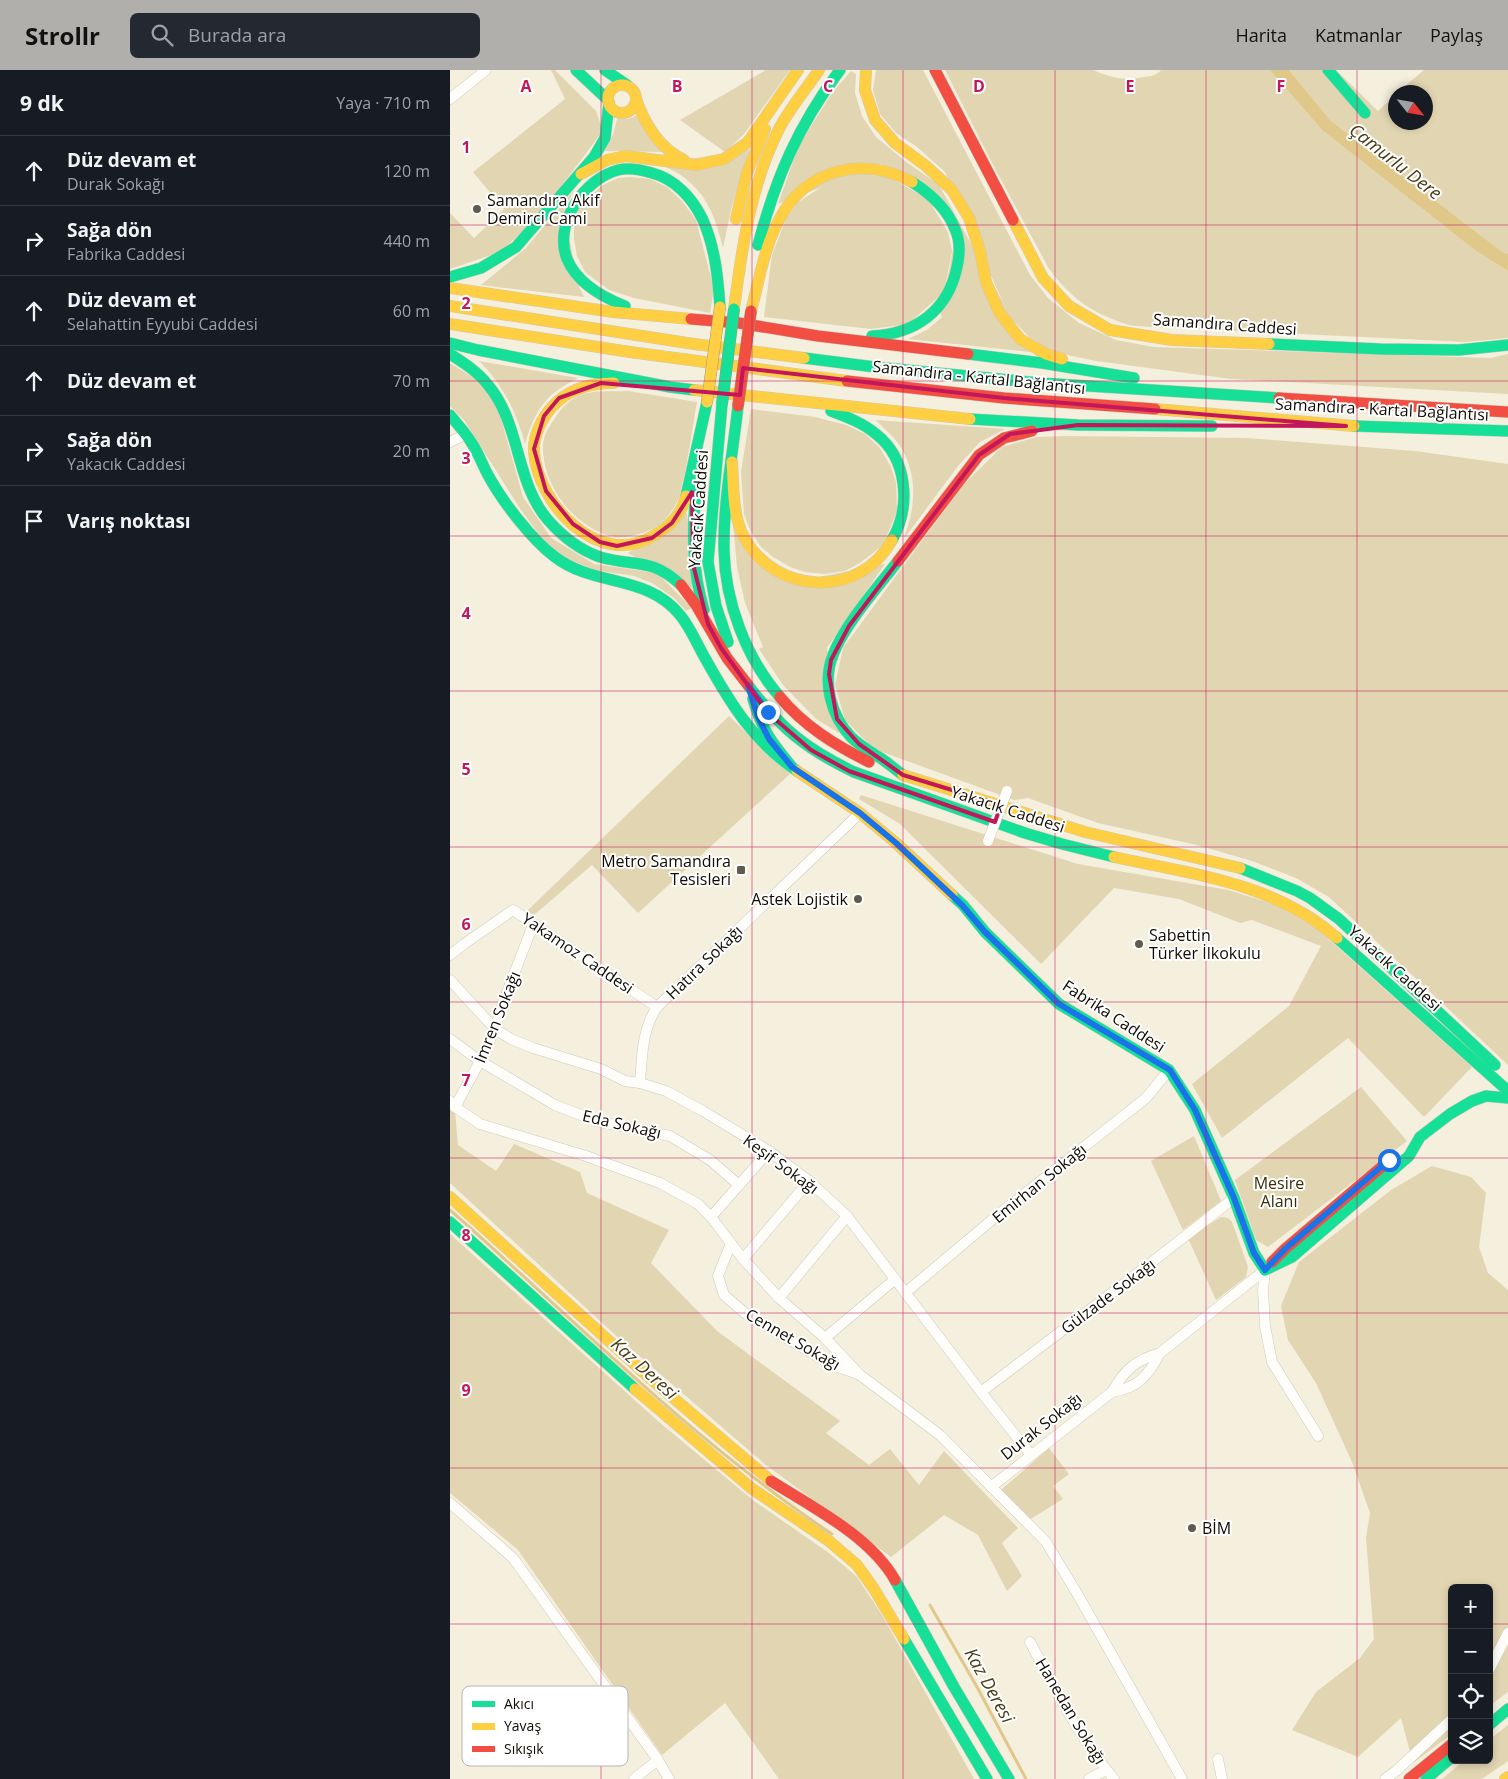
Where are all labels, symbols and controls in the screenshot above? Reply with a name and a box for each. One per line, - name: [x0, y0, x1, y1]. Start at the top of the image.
- search box: [130, 13, 480, 58]
- text: Strollr: [25, 19, 100, 52]
- icon: search: [148, 21, 176, 49]
- text: Burada ara: [188, 22, 286, 48]
- text: Harita: [1235, 23, 1287, 47]
- text: Katmanlar: [1315, 23, 1402, 47]
- text: Paylaş: [1430, 23, 1483, 47]
- text: A: [520, 75, 532, 97]
- text: B: [672, 75, 682, 97]
- text: C: [823, 75, 833, 97]
- text: D: [973, 75, 985, 97]
- text: E: [1126, 75, 1135, 97]
- text: F: [1277, 75, 1285, 97]
- north arrow: [1388, 85, 1433, 130]
- text: 9 dk: [20, 89, 64, 117]
- text: Yaya · 710 m: [336, 92, 430, 114]
- water label: Çamurlu Dere: [1345, 117, 1447, 205]
- text: 1: [461, 136, 471, 158]
- text: Düz devam et: [67, 147, 196, 173]
- icon: ahead: [20, 157, 48, 185]
- text: 120 m: [384, 160, 430, 182]
- text: Durak Sokağı: [67, 173, 165, 195]
- place label: Samandıra Akif Demirci Cami: [487, 189, 601, 229]
- marker: Samandıra Akif Demirci Cami: [471, 203, 483, 215]
- text: Sağa dön: [67, 217, 152, 243]
- icon: right: [20, 227, 48, 255]
- text: 440 m: [384, 230, 430, 252]
- text: Fabrika Caddesi: [67, 243, 185, 265]
- text: Düz devam et: [67, 287, 196, 313]
- text: 2: [461, 292, 471, 314]
- icon: ahead: [20, 297, 48, 325]
- text: 60 m: [393, 300, 430, 322]
- street label: Samandıra Caddesi: [1153, 308, 1297, 340]
- text: Selahattin Eyyubi Caddesi: [67, 313, 258, 335]
- street label: Samandıra - Kartal Bağlantısı: [871, 355, 1087, 399]
- icon: ahead: [20, 367, 48, 395]
- text: Düz devam et: [67, 368, 196, 394]
- text: 70 m: [393, 370, 430, 392]
- street label: Samandıra - Kartal Bağlantısı: [1275, 392, 1489, 426]
- text: Sağa dön: [67, 427, 152, 453]
- icon: right: [20, 437, 48, 465]
- text: 20 m: [393, 440, 430, 462]
- text: 3: [461, 447, 471, 469]
- street label: Yakacık Caddesi: [683, 449, 713, 569]
- text: Yakacık Caddesi: [67, 453, 186, 475]
- icon: arrive: [20, 507, 48, 535]
- text: Varış noktası: [67, 508, 191, 534]
- text: 4: [461, 602, 471, 624]
- route end: [757, 701, 780, 724]
- text: 5: [461, 758, 471, 780]
- street label: Yakacık Caddesi: [948, 780, 1068, 838]
- place label: Metro Samandıra Tesisleri: [601, 850, 731, 890]
- marker: Metro Samandıra Tesisleri: [735, 864, 747, 876]
- place label: Astek Lojistik: [751, 888, 849, 910]
- marker: Astek Lojistik: [852, 893, 864, 905]
- street label: Yakamoz Caddesi: [518, 907, 638, 999]
- text: 6: [461, 913, 471, 935]
- street label: Hatıra Sokağı: [661, 920, 747, 1004]
- street label: Yakacık Caddesi: [1344, 920, 1446, 1016]
- place label: Sabettin Türker İlkokulu: [1149, 924, 1261, 964]
- marker: Sabettin Türker İlkokulu: [1133, 938, 1145, 950]
- street label: İmren Sokağı: [469, 968, 525, 1066]
- street label: Fabrika Caddesi: [1058, 975, 1170, 1057]
- text: 7: [461, 1069, 471, 1091]
- street label: Eda Sokağı: [580, 1104, 664, 1144]
- street label: Keşif Sokağı: [739, 1129, 823, 1199]
- street label: Emirhan Sokağı: [987, 1138, 1091, 1228]
- route start: [1378, 1149, 1401, 1172]
- park label: Mesire Alanı: [1254, 1172, 1304, 1212]
- text: 8: [461, 1224, 471, 1246]
- street label: Gülzade Sokağı: [1056, 1253, 1160, 1339]
- street label: Cennet Sokağı: [742, 1303, 844, 1375]
- water label: Kaz Deresi: [606, 1332, 684, 1405]
- text: 9: [461, 1379, 471, 1401]
- street label: Durak Sokağı: [996, 1387, 1086, 1465]
- place label: BİM: [1202, 1517, 1231, 1539]
- marker: BİM: [1186, 1522, 1198, 1534]
- map controls: [1448, 1584, 1493, 1764]
- button: +: [1448, 1584, 1493, 1629]
- button: −: [1448, 1629, 1493, 1674]
- water label: Kaz Deresi: [960, 1643, 1021, 1727]
- street label: Hanedan Sokağı: [1031, 1654, 1111, 1768]
- button: locate: [1448, 1674, 1493, 1719]
- legend: [462, 1686, 628, 1766]
- text: Akıcı: [504, 1694, 534, 1713]
- text: Yavaş: [504, 1716, 541, 1735]
- button: layers: [1448, 1719, 1493, 1764]
- text: Sıkışık: [504, 1739, 544, 1758]

